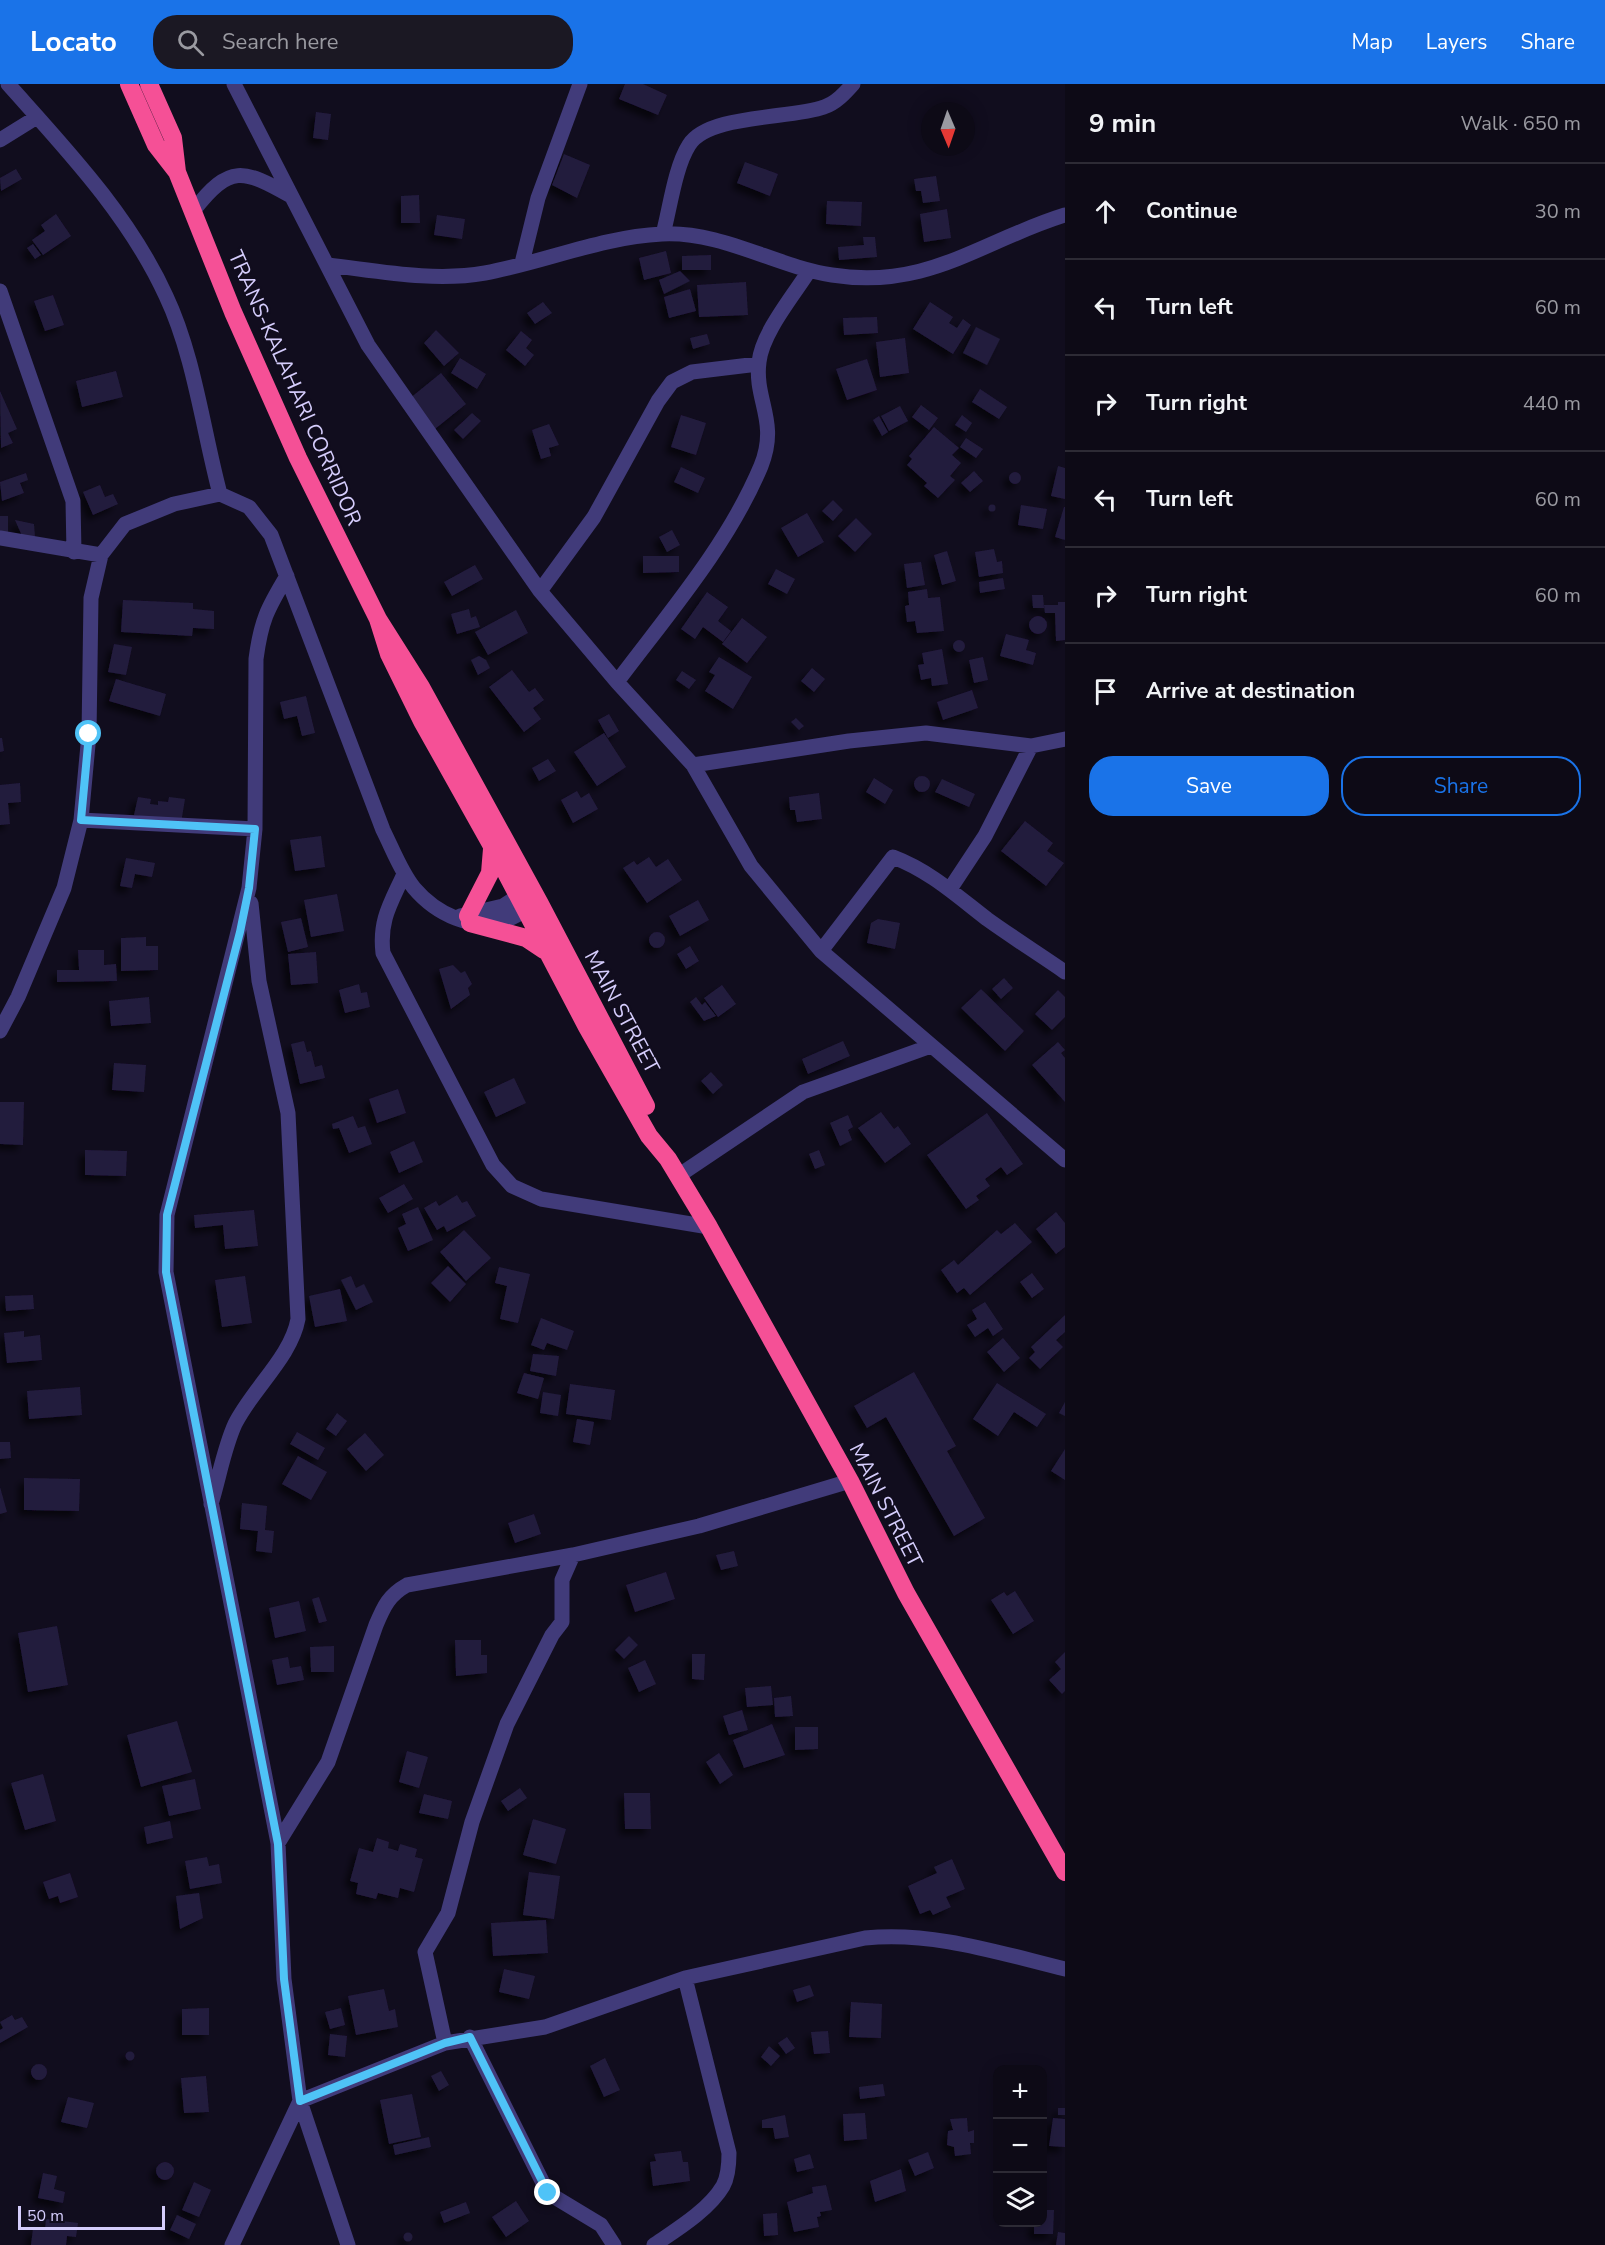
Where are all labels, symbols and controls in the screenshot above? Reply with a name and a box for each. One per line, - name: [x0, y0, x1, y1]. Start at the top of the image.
- search box: [153, 15, 573, 69]
- text: Locato: [30, 23, 117, 61]
- icon: search: [174, 26, 207, 59]
- text: Search here: [222, 27, 339, 57]
- text: Map: [1351, 28, 1393, 56]
- text: Layers: [1426, 28, 1487, 56]
- text: Share: [1520, 28, 1575, 56]
- north arrow: [921, 102, 975, 156]
- text: 9 min: [1089, 106, 1156, 141]
- text: Walk · 650 m: [1461, 110, 1581, 137]
- icon: ahead: [1089, 195, 1122, 228]
- text: Continue: [1146, 196, 1237, 226]
- text: 30 m: [1535, 198, 1581, 225]
- street label: TRANS-KALAHARI CORRIDOR: [222, 246, 368, 530]
- icon: left: [1089, 291, 1122, 324]
- text: Turn left: [1146, 292, 1233, 322]
- text: 60 m: [1535, 294, 1581, 321]
- icon: right: [1089, 387, 1122, 420]
- text: Turn right: [1146, 388, 1247, 418]
- text: 440 m: [1523, 390, 1581, 417]
- icon: left: [1089, 483, 1122, 516]
- text: Turn left: [1146, 484, 1233, 514]
- text: 60 m: [1535, 486, 1581, 513]
- icon: right: [1089, 579, 1122, 612]
- text: Turn right: [1146, 580, 1247, 610]
- text: 60 m: [1535, 582, 1581, 609]
- icon: arrive: [1089, 675, 1122, 708]
- text: Arrive at destination: [1146, 676, 1355, 706]
- route start: [75, 720, 101, 746]
- button: Save: [1089, 756, 1329, 816]
- button: Share: [1341, 756, 1581, 816]
- street label: MAIN STREET: [578, 946, 666, 1079]
- street label: MAIN STREET: [843, 1438, 929, 1572]
- map controls: [993, 2065, 1047, 2227]
- button: +: [993, 2065, 1047, 2119]
- button: −: [993, 2119, 1047, 2173]
- button: layers: [993, 2173, 1047, 2227]
- route end: [534, 2179, 560, 2205]
- scale bar: [18, 2203, 165, 2230]
- text: 50 m: [27, 2205, 64, 2227]

